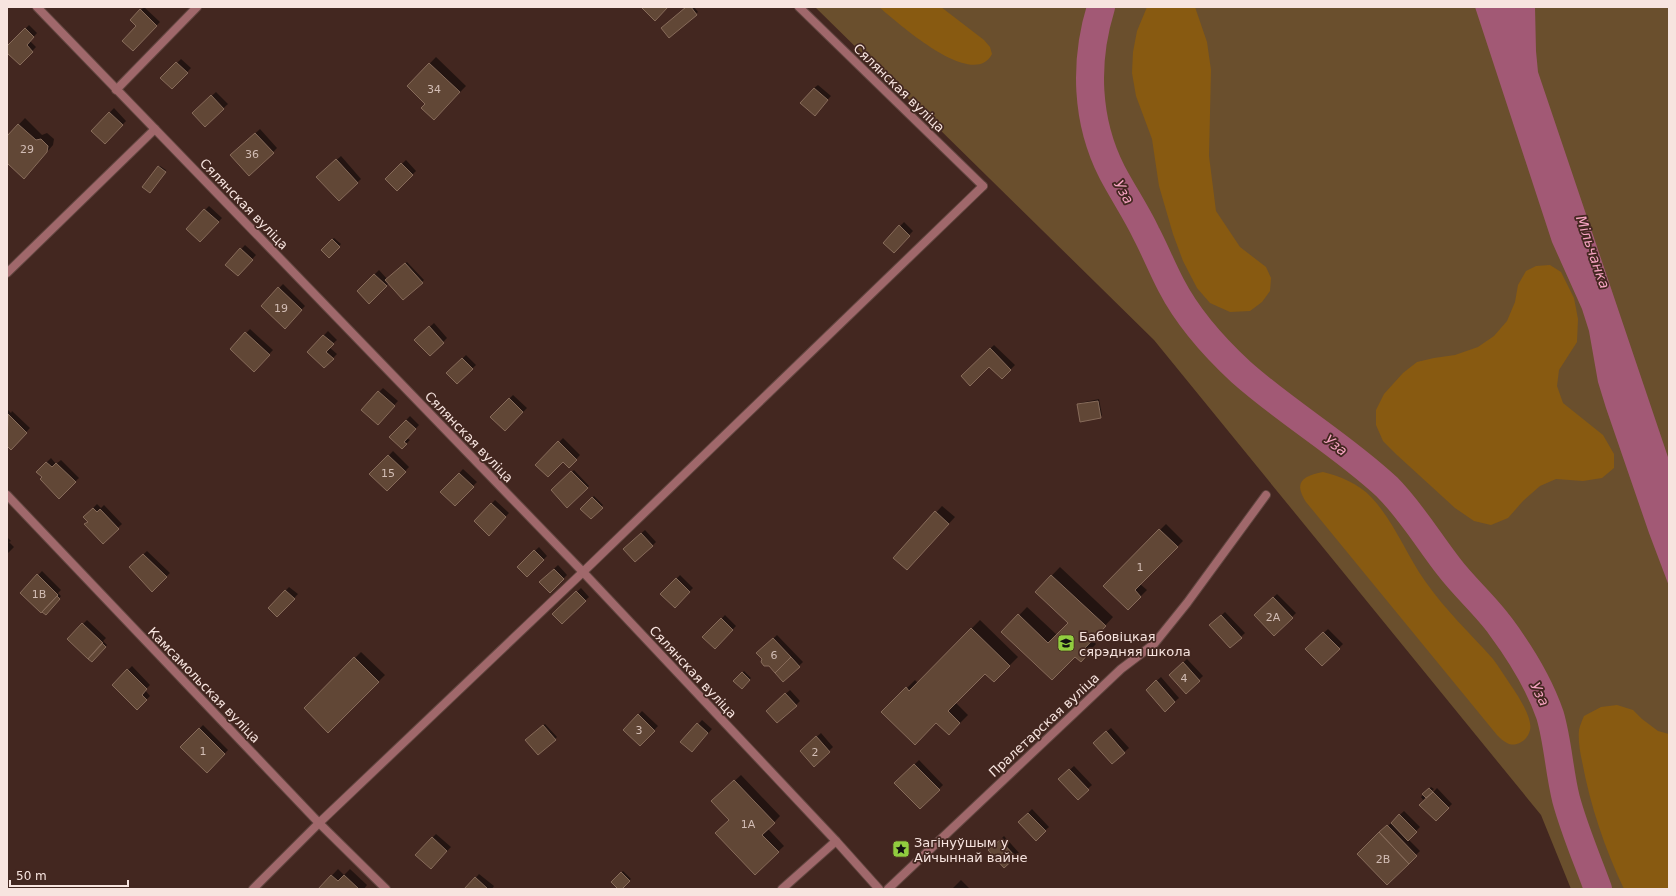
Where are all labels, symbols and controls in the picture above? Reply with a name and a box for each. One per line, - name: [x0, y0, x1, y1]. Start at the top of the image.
- street label: Сялянская вуліца: [850, 41, 948, 135]
- house number: 34: [427, 83, 441, 96]
- house number: 29: [20, 143, 34, 156]
- house number: 36: [245, 148, 259, 161]
- street label: Сялянская вуліца: [197, 155, 291, 253]
- water label: Уза: [1111, 177, 1137, 207]
- water label: Мільчанка: [1573, 213, 1613, 291]
- house number: 19: [274, 302, 288, 315]
- street label: Сялянская вуліца: [422, 388, 516, 486]
- water label: Уза: [1321, 431, 1351, 459]
- house number: 15: [381, 467, 395, 480]
- house number: 1: [1137, 561, 1144, 574]
- house number: 1В: [32, 588, 46, 601]
- house number: 2А: [1266, 611, 1281, 624]
- street label: Сялянская вуліца: [646, 623, 740, 721]
- street label: Камсамольская вуліца: [145, 624, 263, 746]
- place label: Бабовіцкая сярэдняя школа: [1079, 629, 1191, 659]
- school or university icon: Бабовіцкая сярэдняя школа: [1056, 633, 1076, 653]
- house number: 6: [771, 649, 778, 662]
- street label: Пралетарская вуліца: [986, 670, 1102, 780]
- house number: 4: [1181, 672, 1188, 685]
- water label: Уза: [1527, 679, 1553, 709]
- house number: 3: [636, 724, 643, 737]
- house number: 1: [200, 745, 207, 758]
- house number: 2: [812, 746, 819, 759]
- house number: 1А: [741, 818, 756, 831]
- place label: Загінуўшым у Айчыннай вайне: [914, 835, 1027, 865]
- place icon: Загінуўшым у Айчыннай вайне: [891, 839, 911, 859]
- house number: 2В: [1376, 853, 1390, 866]
- scale bar: [10, 862, 128, 888]
- text: 50 m: [16, 869, 47, 883]

